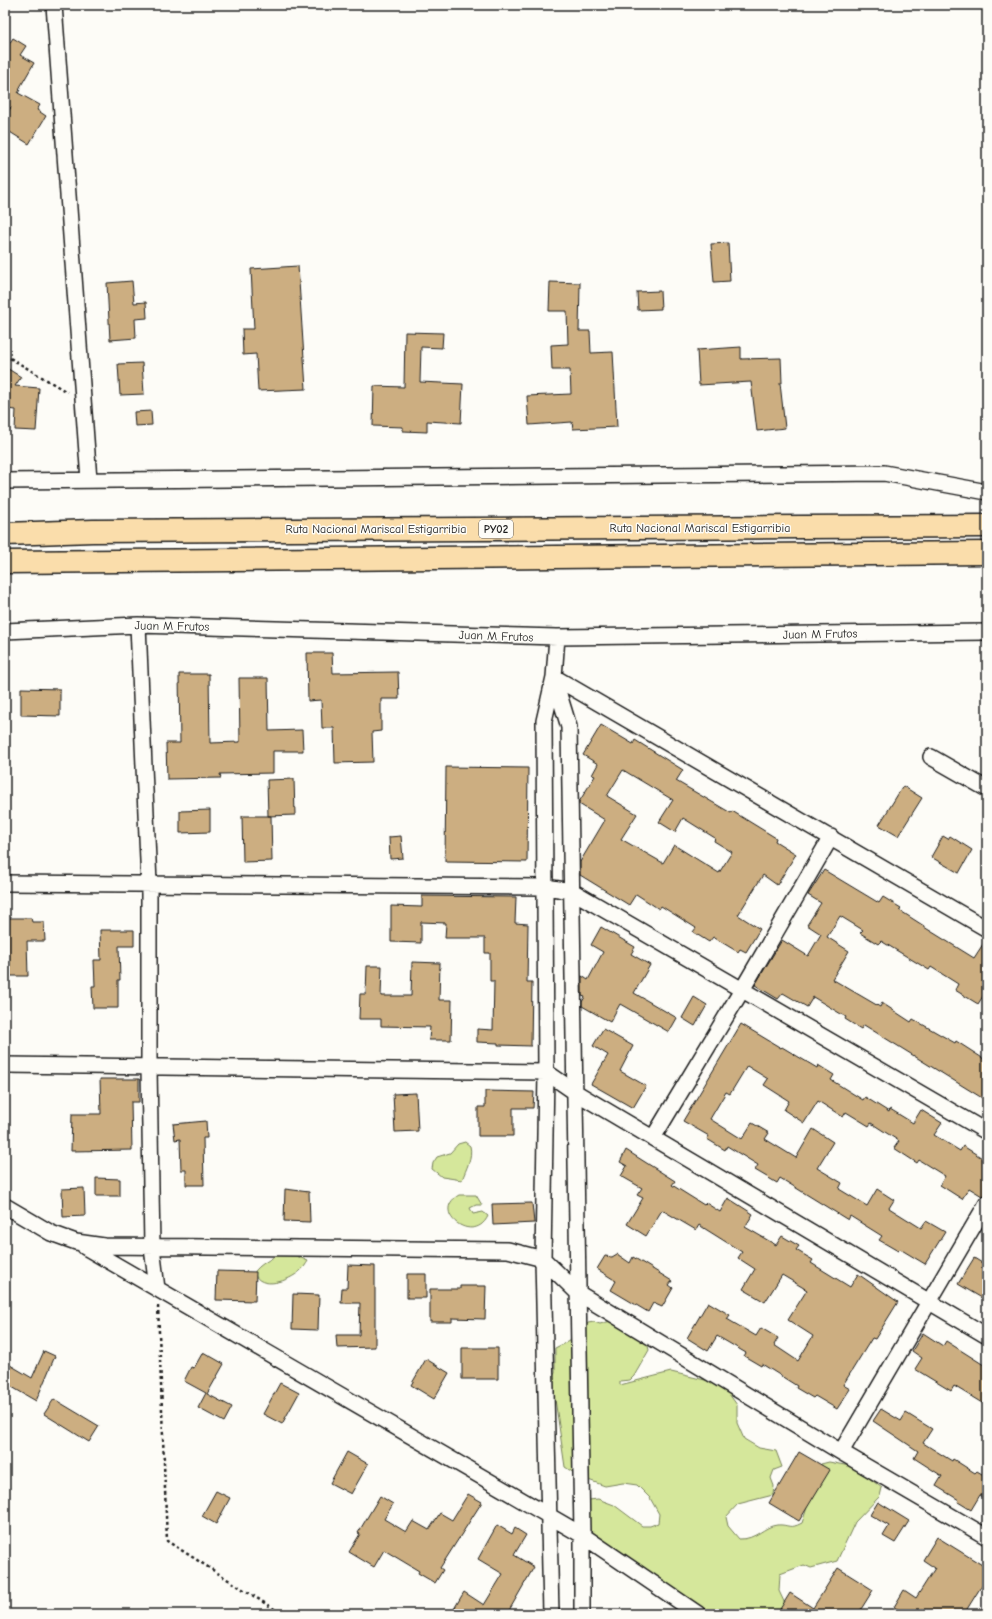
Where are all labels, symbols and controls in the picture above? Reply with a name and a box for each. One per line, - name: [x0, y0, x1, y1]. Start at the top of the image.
- road number: PY02: [479, 520, 513, 538]
- street label: Ruta Nacional Mariscal Estigarribia: [610, 521, 790, 535]
- street label: Ruta Nacional Mariscal Estigarribia: [286, 522, 466, 536]
- street label: Juan M Frutos: [135, 618, 209, 634]
- street label: Juan M Frutos: [783, 626, 857, 642]
- street label: Juan M Frutos: [458, 628, 534, 644]

